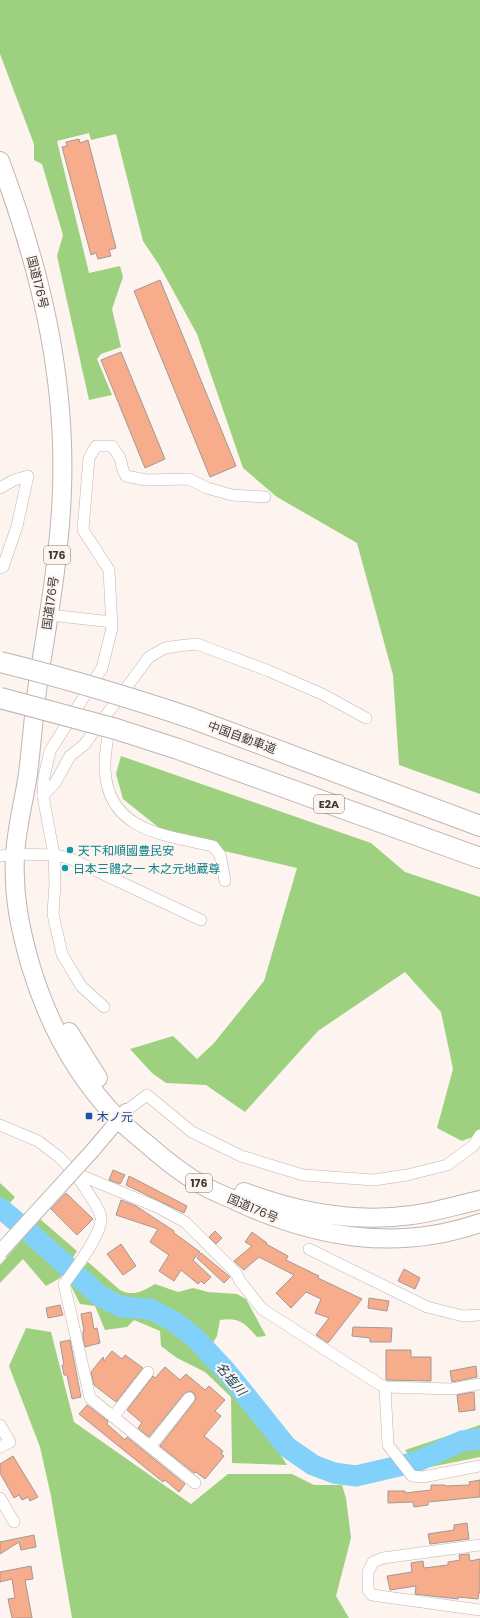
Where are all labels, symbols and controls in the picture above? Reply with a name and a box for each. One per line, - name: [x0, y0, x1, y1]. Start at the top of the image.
- street label: 国道176号: [23, 254, 53, 310]
- road number: 176: [44, 546, 70, 564]
- street label: 国道176号: [38, 575, 62, 631]
- street label: 中国自動車道: [205, 717, 279, 757]
- road number: E2A: [314, 795, 344, 813]
- place label: 天下和順國豊民安: [78, 842, 174, 859]
- marker: 天下和順國豊民安: [65, 845, 75, 855]
- place label: 日本三體之一 木之元地蔵尊: [73, 860, 220, 877]
- marker: 日本三體之一 木之元地蔵尊: [60, 863, 70, 873]
- place label: 木ノ元: [97, 1108, 133, 1125]
- marker: 木ノ元: [84, 1111, 94, 1121]
- road number: 176: [186, 1174, 212, 1192]
- street label: 国道176号: [225, 1190, 281, 1226]
- water label: 名塩川: [211, 1358, 252, 1402]

